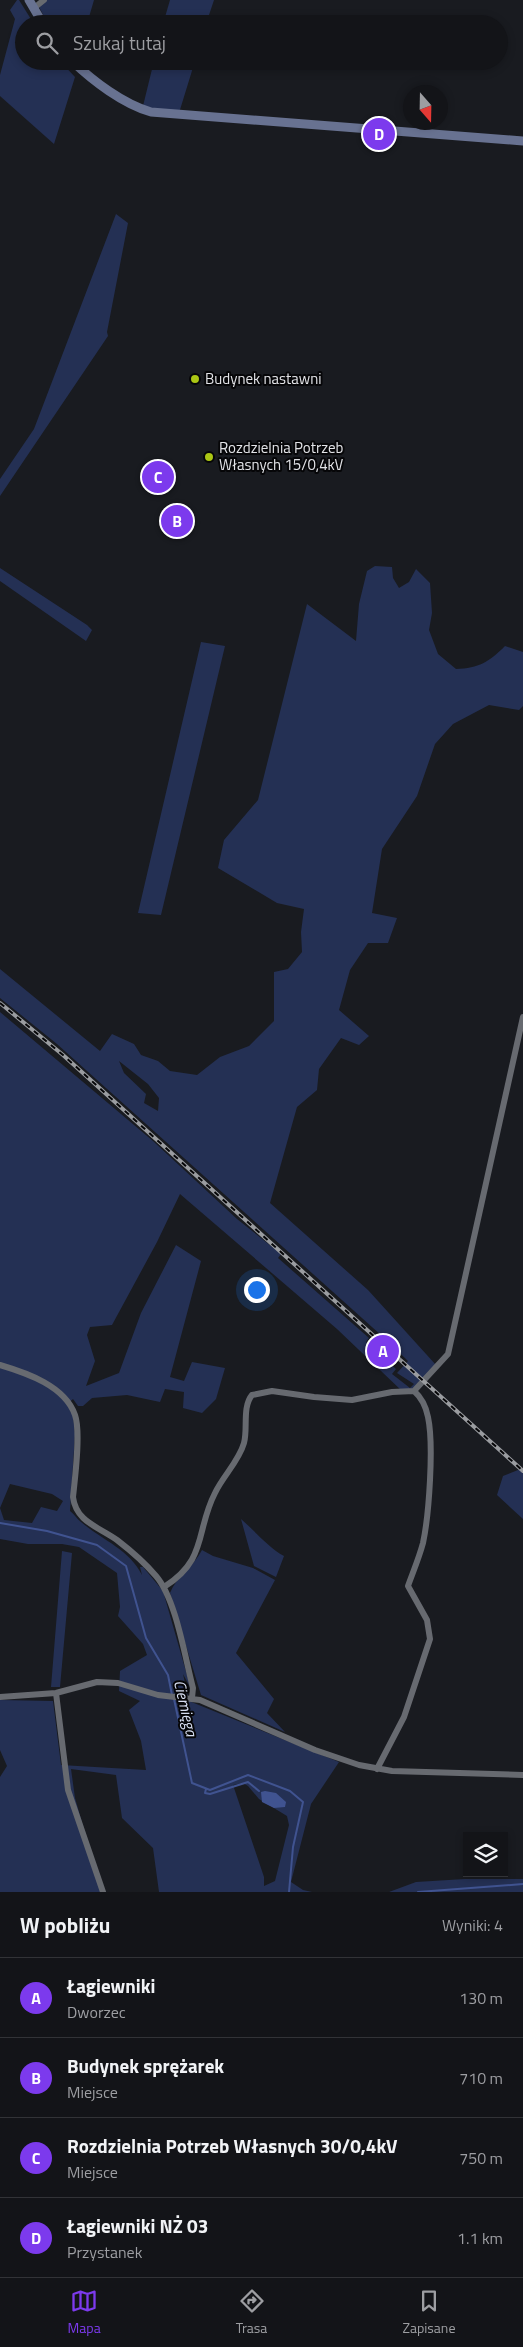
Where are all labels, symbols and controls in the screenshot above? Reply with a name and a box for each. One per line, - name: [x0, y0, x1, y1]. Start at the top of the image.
- search box: [15, 15, 508, 70]
- text: Szukaj tutaj: [73, 28, 166, 57]
- icon: search: [33, 29, 61, 57]
- north arrow: [403, 85, 448, 130]
- pin: D: [363, 115, 395, 153]
- place label: Budynek nastawni: [205, 367, 322, 390]
- marker: Budynek nastawni: [189, 373, 201, 385]
- place label: Rozdzielnia Potrzeb Własnych 15/0,4kV: [219, 436, 344, 476]
- marker: Rozdzielnia Potrzeb Własnych 15/0,4kV: [203, 451, 215, 463]
- pin: C: [142, 458, 174, 496]
- pin: B: [161, 502, 193, 540]
- your location: [244, 1277, 270, 1303]
- pin: A: [367, 1332, 399, 1370]
- water label: Ciemięga: [168, 1677, 204, 1740]
- map controls: [463, 1832, 508, 1877]
- button: layers: [463, 1832, 508, 1877]
- text: W pobliżu: [20, 1909, 110, 1941]
- text: Wyniki: 4: [442, 1913, 503, 1937]
- text: Łagiewniki: [67, 1971, 155, 2000]
- text: A: [31, 1986, 41, 2010]
- text: 130 m: [459, 1986, 503, 2010]
- text: Dworzec: [67, 2000, 126, 2024]
- text: Budynek sprężarek: [67, 2051, 224, 2080]
- text: B: [31, 2066, 41, 2090]
- text: 710 m: [459, 2066, 503, 2090]
- text: Miejsce: [67, 2080, 118, 2104]
- text: Rozdzielnia Potrzeb Własnych 30/0,4kV: [67, 2131, 398, 2160]
- text: C: [32, 2146, 40, 2170]
- text: 750 m: [459, 2146, 503, 2170]
- text: Miejsce: [67, 2160, 118, 2184]
- text: Łagiewniki NŻ 03: [67, 2211, 208, 2240]
- text: D: [31, 2226, 41, 2250]
- text: 1.1 km: [457, 2226, 503, 2250]
- text: Przystanek: [67, 2240, 142, 2264]
- tab: Mapa: [68, 2287, 101, 2338]
- tab: Trasa: [236, 2287, 267, 2338]
- tab: Zapisane: [402, 2287, 455, 2338]

